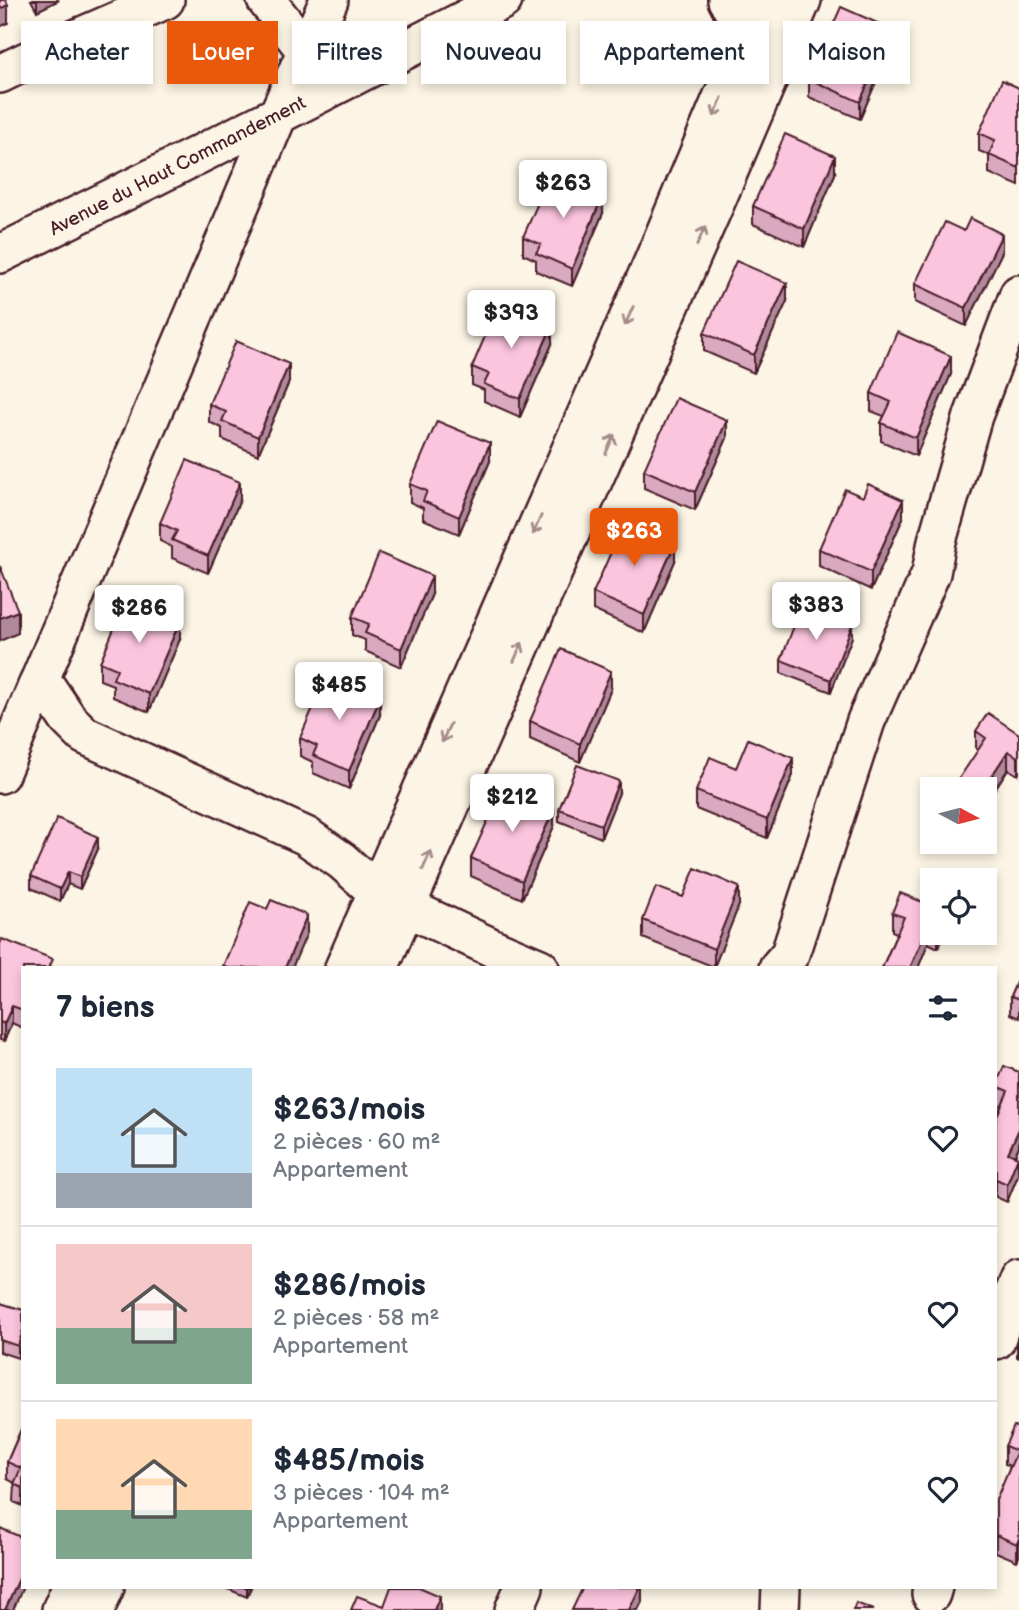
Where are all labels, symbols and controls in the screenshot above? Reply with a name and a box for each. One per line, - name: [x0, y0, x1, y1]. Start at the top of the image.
- chip: Acheter: [21, 21, 153, 84]
- chip: Louer: [167, 21, 278, 84]
- chip: Filtres: [292, 21, 407, 84]
- chip: Nouveau: [421, 21, 566, 84]
- chip: Appartement: [580, 21, 769, 84]
- chip: Maison: [783, 21, 910, 84]
- street label: Avenue du Haut Commandement: [46, 91, 310, 241]
- one-way arrow: [711, 96, 724, 118]
- pin: $263: [522, 160, 604, 220]
- text: $263: [535, 169, 591, 197]
- one-way arrow: [695, 225, 708, 247]
- pin: $393: [470, 290, 552, 350]
- text: $393: [483, 299, 539, 327]
- one-way arrow: [622, 305, 635, 327]
- one-way arrow: [604, 434, 617, 455]
- pin: $263: [593, 508, 675, 568]
- one-way arrow: [530, 514, 543, 535]
- text: $263: [606, 517, 662, 545]
- pin: $383: [775, 582, 857, 642]
- pin: $286: [98, 586, 180, 645]
- text: $383: [788, 591, 844, 619]
- text: $286: [111, 594, 167, 622]
- one-way arrow: [512, 642, 525, 663]
- pin: $485: [298, 662, 380, 722]
- text: $485: [311, 671, 367, 699]
- one-way arrow: [439, 722, 452, 744]
- pin: $212: [471, 774, 553, 834]
- north arrow: [920, 777, 998, 854]
- map controls: [920, 777, 997, 945]
- text: $212: [486, 783, 538, 811]
- one-way arrow: [421, 850, 434, 872]
- button: locate: [920, 868, 997, 945]
- icon: filters: [924, 989, 962, 1027]
- text: 7 biens: [56, 990, 154, 1026]
- text: $263/mois: [273, 1092, 425, 1128]
- icon: home: [112, 1096, 196, 1180]
- icon: heart: [924, 1119, 962, 1157]
- text: 2 pièces · 60 m²: [273, 1128, 440, 1156]
- text: Appartement: [273, 1156, 408, 1184]
- text: $286/mois: [273, 1268, 426, 1304]
- icon: home: [112, 1272, 196, 1356]
- icon: heart: [924, 1295, 962, 1333]
- text: 2 pièces · 58 m²: [273, 1304, 439, 1332]
- text: Appartement: [273, 1332, 408, 1360]
- text: $485/mois: [273, 1443, 425, 1479]
- icon: home: [112, 1447, 196, 1531]
- icon: heart: [924, 1470, 962, 1508]
- text: 3 pièces · 104 m²: [273, 1479, 450, 1507]
- text: Appartement: [273, 1507, 408, 1535]

